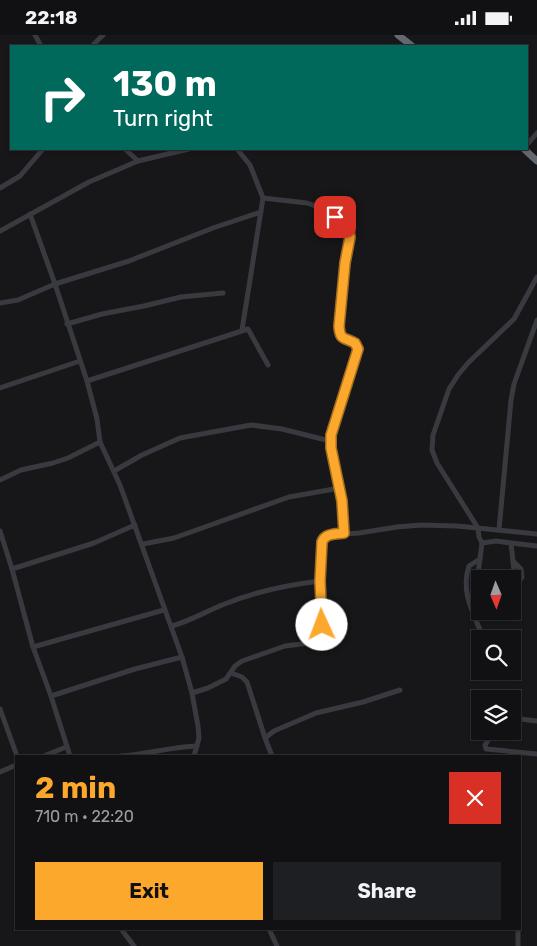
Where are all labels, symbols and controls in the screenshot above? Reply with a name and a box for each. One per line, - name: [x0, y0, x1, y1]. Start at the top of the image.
- text: 22:18: [25, 6, 78, 29]
- text: 130 m: [113, 63, 217, 105]
- icon: right: [30, 65, 95, 130]
- text: Turn right: [113, 105, 213, 132]
- pin: [314, 196, 356, 238]
- icon: arrive: [321, 203, 349, 231]
- north arrow: [471, 570, 521, 620]
- map controls: [471, 570, 521, 740]
- position arrow: [295, 598, 347, 650]
- button: search: [471, 630, 521, 680]
- button: layers: [471, 690, 521, 740]
- text: 2 min: [35, 770, 116, 806]
- button: close: [449, 772, 501, 824]
- text: 710 m · 22:20: [35, 807, 134, 826]
- button: Exit: [35, 862, 263, 920]
- button: Share: [273, 862, 501, 920]

